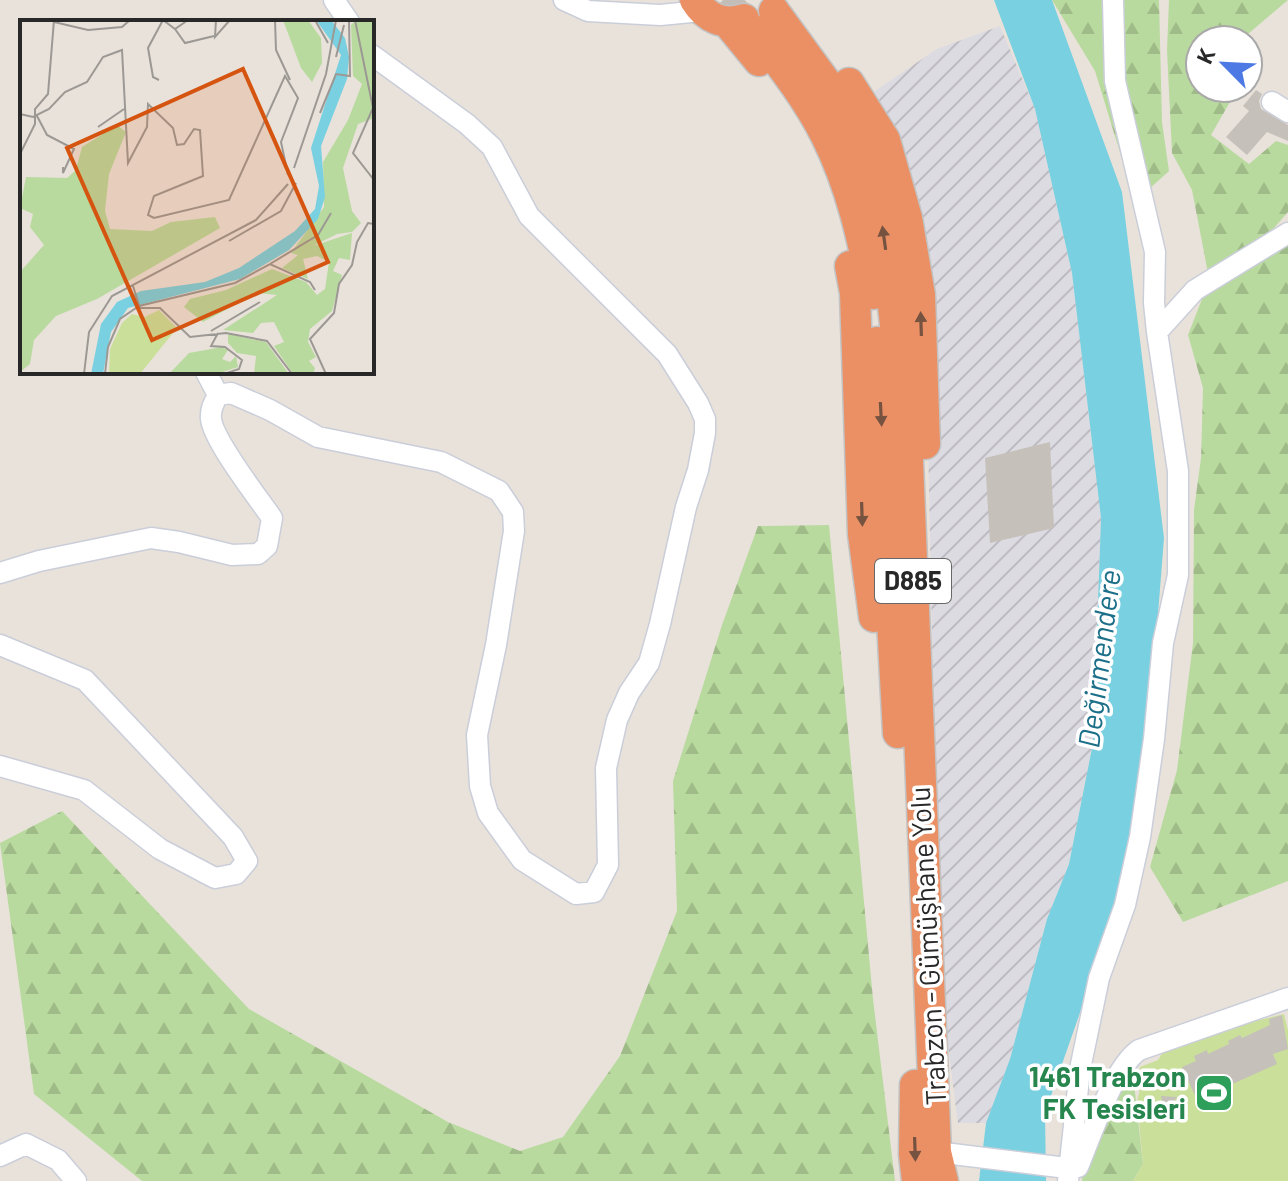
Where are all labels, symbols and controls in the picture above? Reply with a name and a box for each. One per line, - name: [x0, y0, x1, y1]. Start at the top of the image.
- inset map: [20, 20, 374, 374]
- north arrow: [1184, 24, 1264, 104]
- text: K: [1190, 44, 1220, 67]
- one-way arrow: [878, 225, 891, 250]
- one-way arrow: [915, 311, 928, 336]
- one-way arrow: [874, 402, 887, 427]
- one-way arrow: [856, 502, 869, 527]
- road number: D885: [875, 559, 951, 603]
- water label: Değirmendere: [1069, 568, 1127, 750]
- street label: Trabzon - Gümüşhane Yolu: [902, 786, 952, 1106]
- place label: 1461 Trabzon FK Tesisleri: [1029, 1059, 1186, 1125]
- sports icon: 1461 Trabzon FK Tesisleri: [1193, 1072, 1235, 1114]
- one-way arrow: [909, 1137, 921, 1162]

